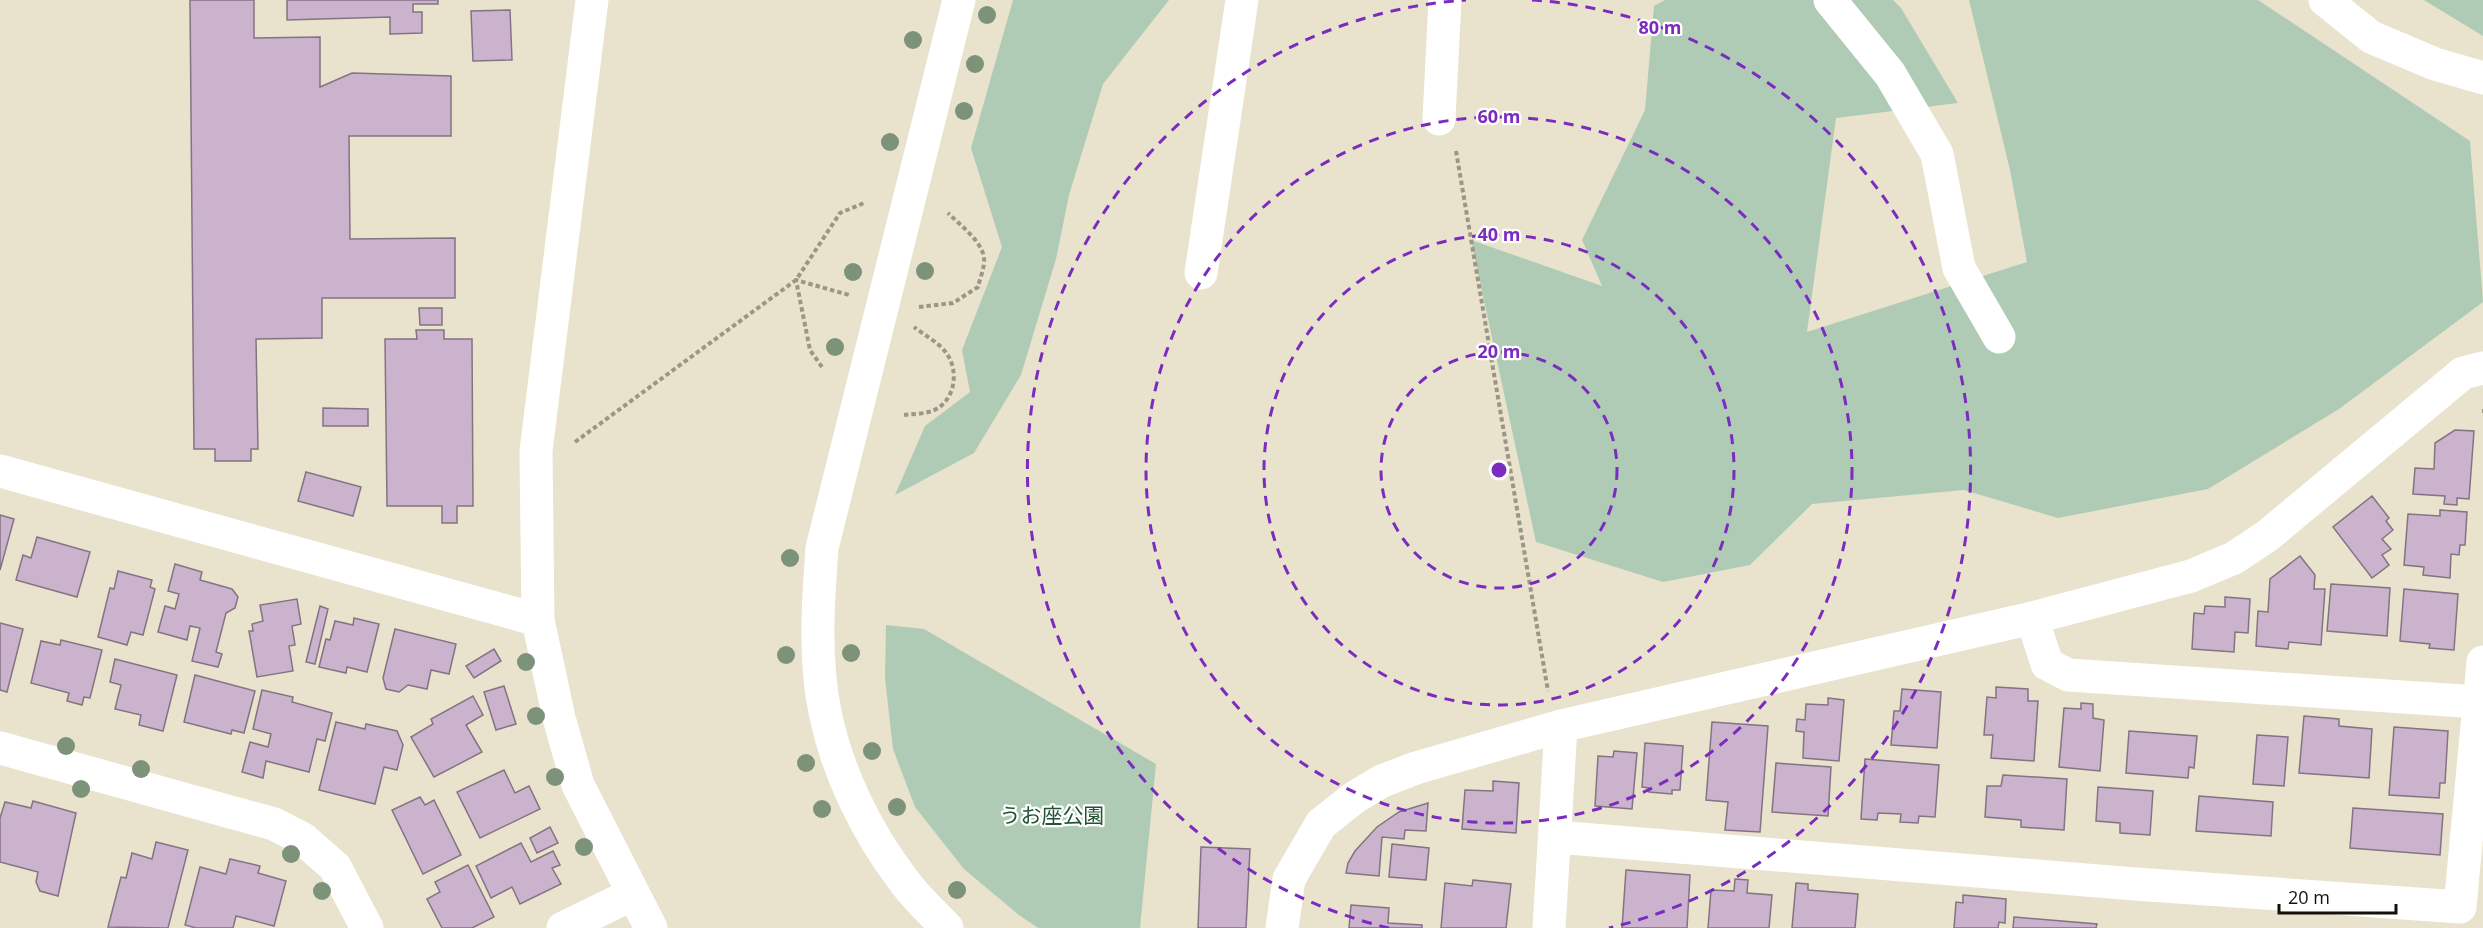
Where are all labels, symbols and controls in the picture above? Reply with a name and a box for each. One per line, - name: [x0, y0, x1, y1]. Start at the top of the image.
- text: 80 m: [1639, 15, 1681, 39]
- text: 60 m: [1478, 104, 1520, 128]
- text: 40 m: [1478, 222, 1520, 246]
- text: 20 m: [1478, 339, 1520, 363]
- centre of rings: [1489, 460, 1509, 480]
- park label: うお座公園: [1000, 801, 1105, 829]
- scale bar: [2279, 877, 2396, 915]
- text: 20 m: [2288, 885, 2330, 909]

